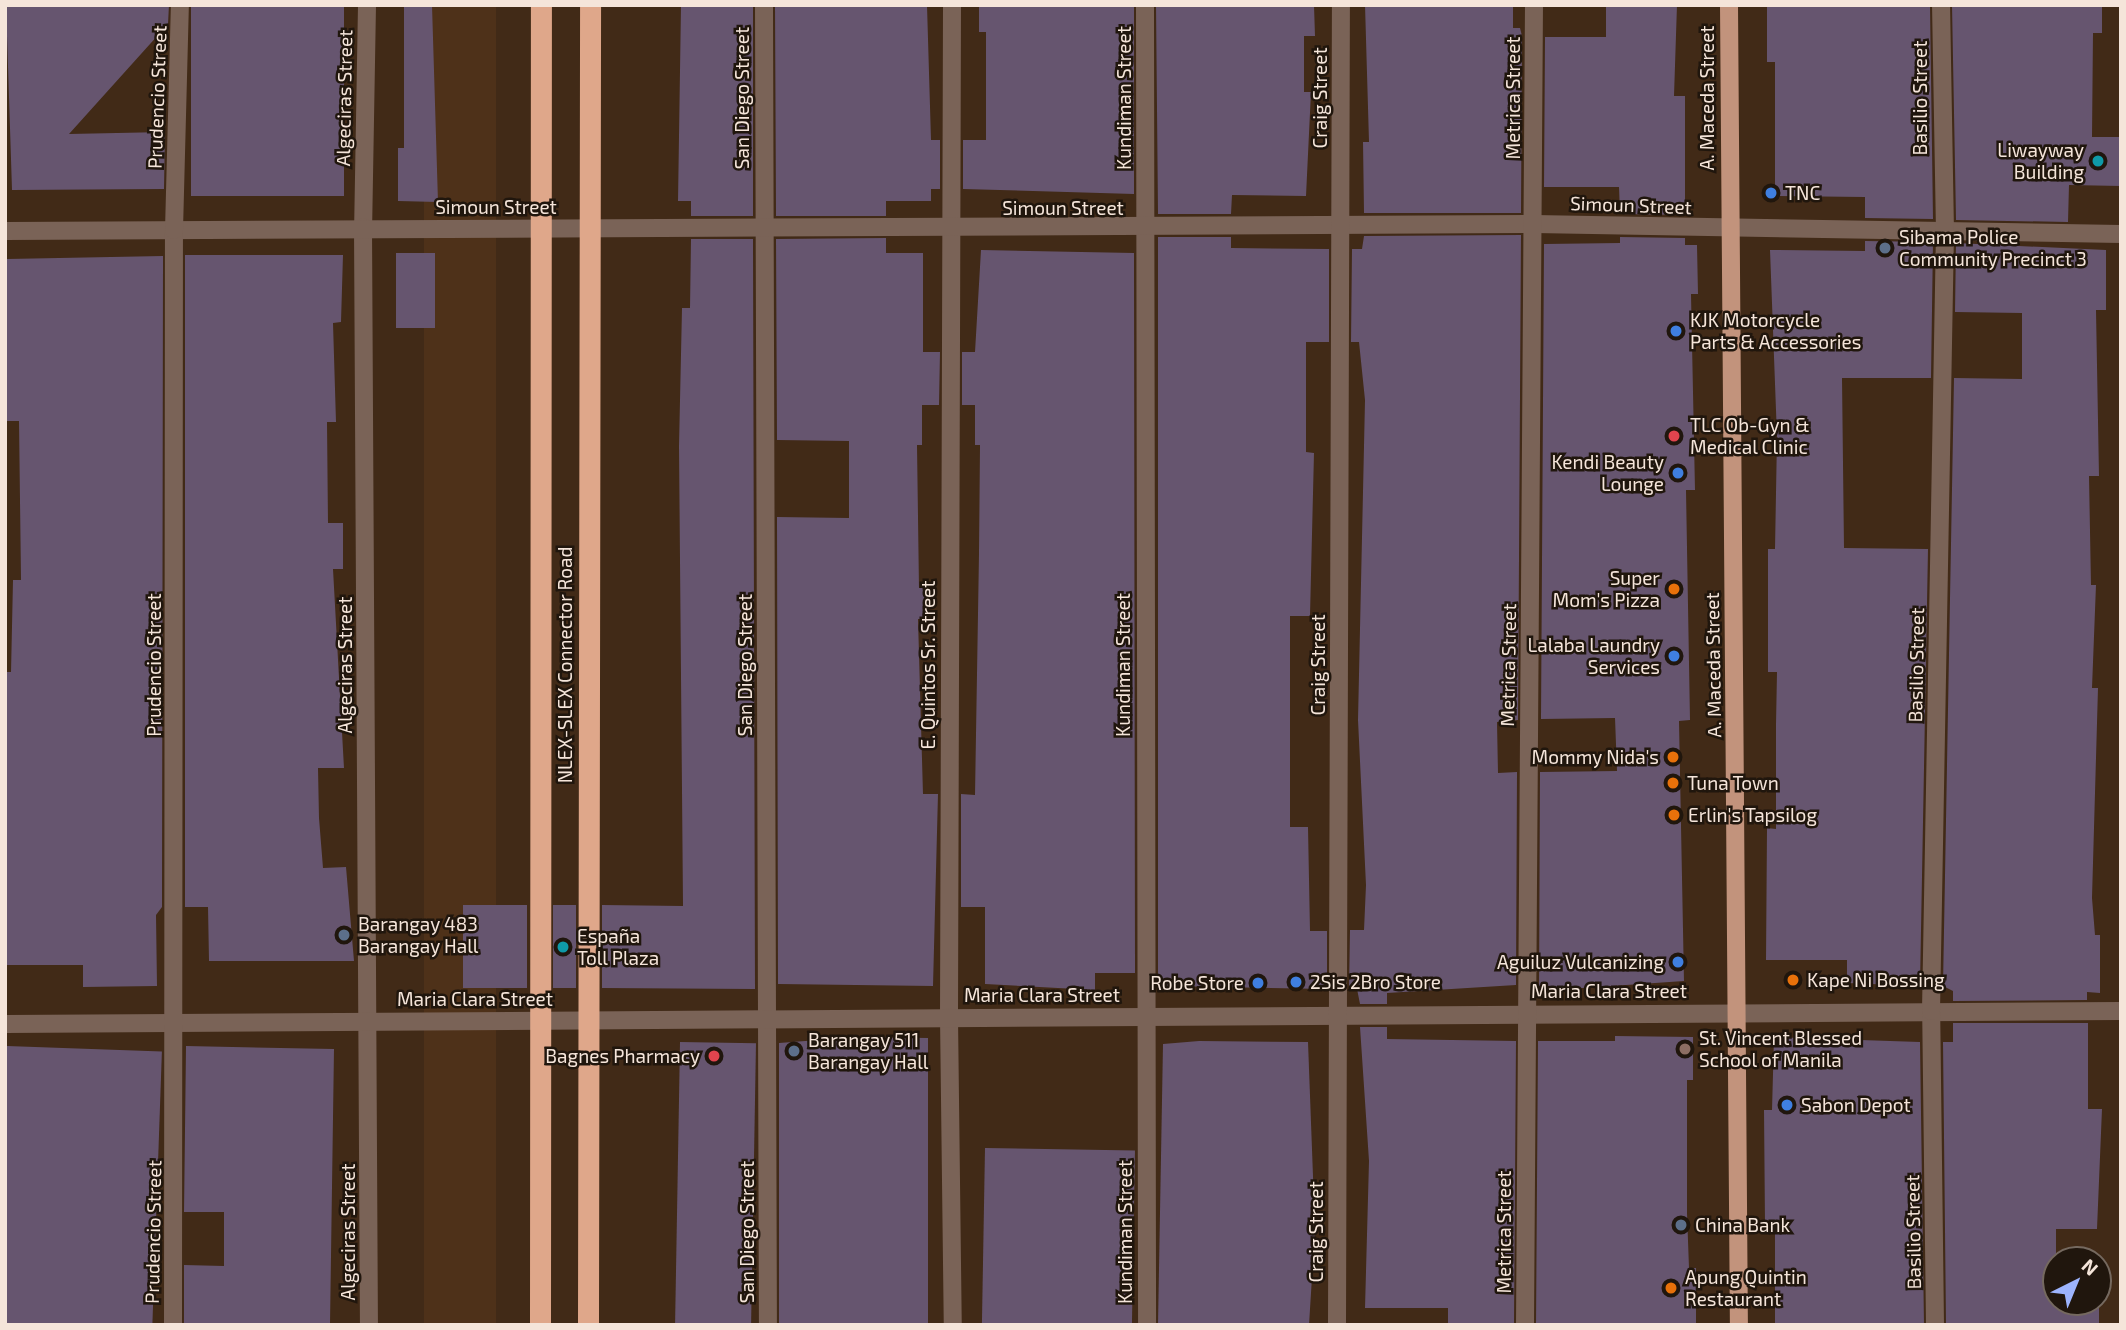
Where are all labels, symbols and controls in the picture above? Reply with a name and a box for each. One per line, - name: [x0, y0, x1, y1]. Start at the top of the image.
- street label: Prudencio Street: [143, 25, 171, 169]
- street label: A. Maceda Street: [1696, 25, 1718, 171]
- street label: Kundiman Street: [1113, 26, 1135, 170]
- street label: San Diego Street: [731, 27, 753, 169]
- street label: Algeciras Street: [331, 29, 357, 167]
- street label: Metrica Street: [1502, 36, 1524, 160]
- street label: Basilio Street: [1909, 41, 1931, 155]
- street label: Craig Street: [1309, 47, 1331, 149]
- place label: Liwayway Building: [1997, 139, 2084, 183]
- marker: Liwayway Building: [2090, 153, 2106, 169]
- place label: TNC: [1785, 182, 1820, 204]
- marker: TNC: [1763, 185, 1779, 201]
- street label: Simoun Street: [1570, 191, 1692, 219]
- street label: Simoun Street: [435, 196, 557, 218]
- street label: Simoun Street: [1002, 197, 1124, 219]
- place label: Sibama Police Community Precinct 3: [1899, 226, 2087, 270]
- marker: Sibama Police Community Precinct 3: [1877, 240, 1893, 256]
- place label: KJK Motorcycle Parts & Accessories: [1690, 309, 1862, 353]
- marker: KJK Motorcycle Parts & Accessories: [1668, 323, 1684, 339]
- place label: TLC Ob-Gyn & Medical Clinic: [1690, 414, 1810, 458]
- marker: TLC Ob-Gyn & Medical Clinic: [1664, 426, 1684, 446]
- place label: Kendi Beauty Lounge: [1551, 451, 1664, 495]
- marker: Kendi Beauty Lounge: [1670, 465, 1686, 481]
- street label: NLEX-SLEX Connector Road: [554, 546, 576, 784]
- place label: Super Mom's Pizza: [1552, 567, 1660, 611]
- street label: E. Quintos Sr. Street: [917, 580, 939, 750]
- marker: Super Mom's Pizza: [1666, 581, 1682, 597]
- street label: A. Maceda Street: [1700, 592, 1726, 738]
- street label: Prudencio Street: [143, 593, 165, 737]
- street label: Kundiman Street: [1112, 593, 1134, 737]
- street label: San Diego Street: [734, 594, 756, 736]
- street label: Algeciras Street: [334, 597, 356, 733]
- street label: Metrica Street: [1496, 603, 1520, 727]
- street label: Basilio Street: [1904, 607, 1928, 723]
- street label: Craig Street: [1307, 614, 1329, 716]
- place label: Lalaba Laundry Services: [1528, 634, 1660, 678]
- marker: Lalaba Laundry Services: [1666, 648, 1682, 664]
- place label: Mommy Nida's: [1531, 746, 1659, 768]
- marker: Mommy Nida's: [1665, 749, 1681, 765]
- place label: Tuna Town: [1687, 772, 1779, 794]
- marker: Tuna Town: [1665, 775, 1681, 791]
- place label: Erlin's Tapsilog: [1688, 804, 1817, 826]
- marker: Erlin's Tapsilog: [1666, 807, 1682, 823]
- place label: Barangay 483 Barangay Hall: [358, 913, 479, 957]
- place label: España Toll Plaza: [577, 925, 660, 969]
- marker: Barangay 483 Barangay Hall: [336, 927, 352, 943]
- marker: España Toll Plaza: [555, 939, 571, 955]
- place label: Aguiluz Vulcanizing: [1497, 951, 1664, 973]
- marker: Aguiluz Vulcanizing: [1670, 954, 1686, 970]
- place label: Kape Ni Bossing: [1807, 969, 1945, 991]
- place label: 2Sis 2Bro Store: [1310, 971, 1441, 993]
- place label: Robe Store: [1150, 972, 1244, 994]
- marker: Kape Ni Bossing: [1785, 972, 1801, 988]
- marker: 2Sis 2Bro Store: [1288, 974, 1304, 990]
- marker: Robe Store: [1250, 975, 1266, 991]
- street label: Maria Clara Street: [1531, 980, 1687, 1002]
- street label: Maria Clara Street: [964, 984, 1120, 1006]
- street label: Maria Clara Street: [397, 988, 553, 1010]
- place label: St. Vincent Blessed School of Manila: [1699, 1027, 1863, 1071]
- place label: Barangay 511 Barangay Hall: [808, 1029, 929, 1073]
- marker: St. Vincent Blessed School of Manila: [1677, 1041, 1693, 1057]
- marker: Barangay 511 Barangay Hall: [786, 1043, 802, 1059]
- place label: Bagnes Pharmacy: [545, 1045, 700, 1067]
- marker: Bagnes Pharmacy: [706, 1048, 722, 1064]
- place label: Sabon Depot: [1801, 1094, 1911, 1116]
- marker: Sabon Depot: [1779, 1097, 1795, 1113]
- street label: Prudencio Street: [140, 1160, 166, 1304]
- street label: Kundiman Street: [1114, 1160, 1136, 1304]
- street label: San Diego Street: [736, 1161, 758, 1303]
- street label: Algeciras Street: [337, 1164, 359, 1300]
- street label: Metrica Street: [1493, 1170, 1515, 1294]
- street label: Basilio Street: [1901, 1174, 1925, 1290]
- street label: Craig Street: [1305, 1181, 1327, 1283]
- place label: China Bank: [1695, 1214, 1790, 1236]
- marker: China Bank: [1673, 1217, 1689, 1233]
- north arrow: [2042, 1246, 2112, 1316]
- text: N: [2077, 1254, 2103, 1280]
- place label: Apung Quintin Restaurant: [1685, 1266, 1807, 1310]
- marker: Apung Quintin Restaurant: [1663, 1280, 1679, 1296]

